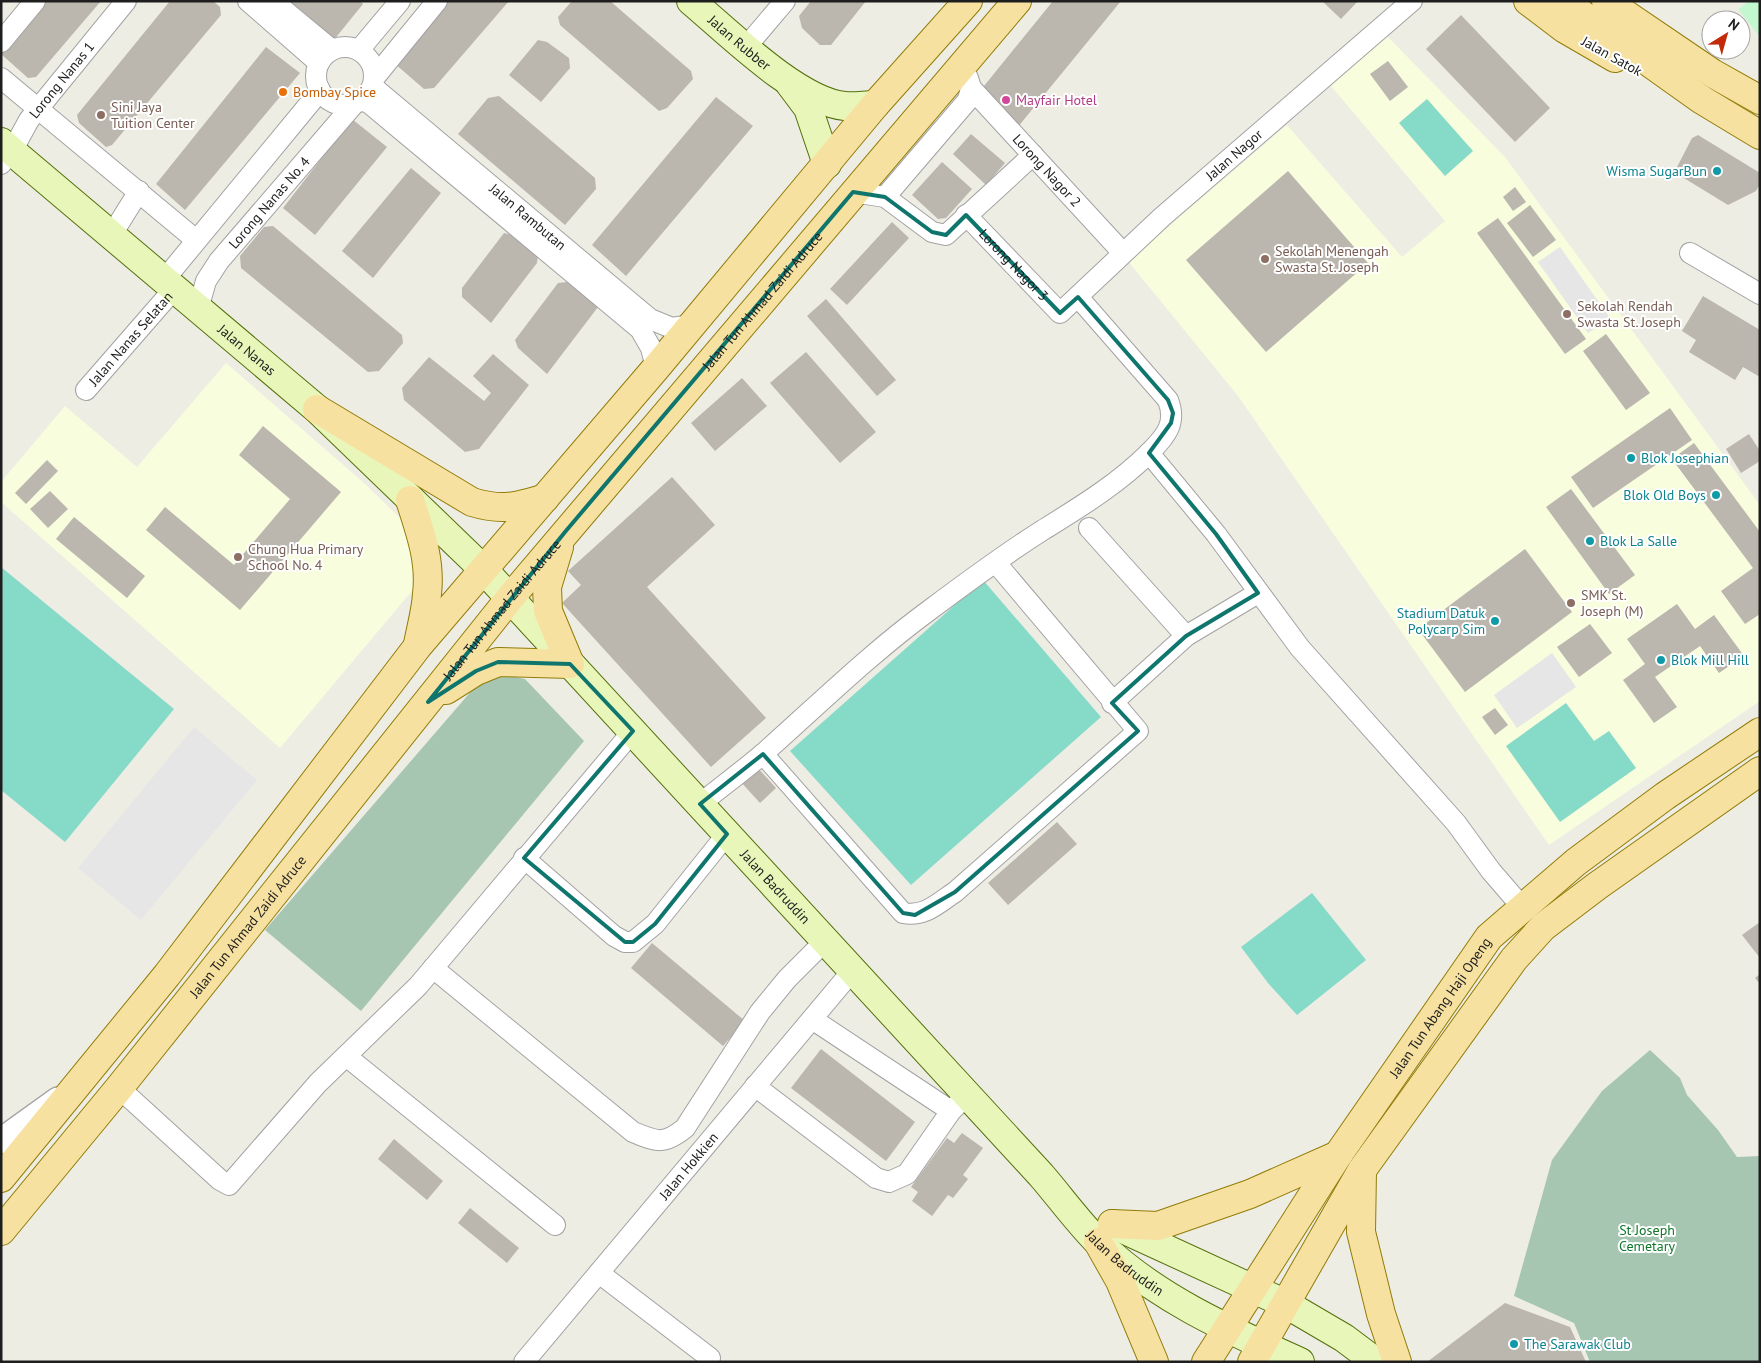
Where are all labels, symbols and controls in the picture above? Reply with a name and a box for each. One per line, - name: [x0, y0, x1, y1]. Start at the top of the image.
- street label: Jalan Rubber: [704, 10, 775, 74]
- north arrow: [1701, 10, 1751, 60]
- text: N: [1725, 15, 1743, 35]
- street label: Jalan Satok: [1578, 31, 1646, 80]
- street label: Lorong Nanas 1: [25, 38, 98, 122]
- place label: Bombay Spice: [293, 83, 376, 101]
- marker: Bombay Spice: [277, 86, 289, 98]
- place label: Mayfair Hotel: [1016, 91, 1097, 109]
- marker: Mayfair Hotel: [1000, 94, 1012, 106]
- place label: Sini Jaya Tuition Center: [111, 98, 195, 132]
- marker: Sini Jaya Tuition Center: [95, 109, 107, 121]
- street label: Jalan Nagor: [1201, 125, 1266, 185]
- street label: Lorong Nagor 2: [1009, 130, 1085, 211]
- street label: Lorong Nanas No. 4: [225, 153, 314, 252]
- place label: Wisma SugarBun: [1606, 162, 1707, 180]
- marker: Wisma SugarBun: [1711, 165, 1723, 177]
- street label: Jalan Rambutan: [485, 179, 570, 254]
- street label: Lorong Nagor 3: [975, 225, 1052, 304]
- street label: Jalan Tun Ahmad Zaidi Adruce: [698, 228, 826, 375]
- place label: Sekolah Menengah Swasta St. Joseph: [1275, 242, 1389, 276]
- marker: Sekolah Menengah Swasta St. Joseph: [1259, 253, 1271, 265]
- street label: Jalan Nanas Selatan: [84, 288, 177, 390]
- place label: Sekolah Rendah Swasta St. Joseph: [1577, 297, 1681, 331]
- marker: Sekolah Rendah Swasta St. Joseph: [1561, 308, 1573, 320]
- street label: Jalan Nanas: [213, 320, 280, 379]
- place label: Blok Josephian: [1641, 449, 1729, 467]
- marker: Blok Josephian: [1625, 452, 1637, 464]
- place label: Blok Old Boys: [1623, 486, 1706, 504]
- marker: Blok Old Boys: [1710, 489, 1722, 501]
- place label: Blok La Salle: [1600, 532, 1677, 550]
- marker: Blok La Salle: [1584, 535, 1596, 547]
- street label: Jalan Tun Ahmad Zaidi Adruce: [438, 536, 565, 685]
- place label: Chung Hua Primary School No. 4: [248, 540, 364, 574]
- marker: Chung Hua Primary School No. 4: [232, 551, 244, 563]
- place label: SMK St. Joseph (M): [1580, 586, 1644, 620]
- marker: SMK St. Joseph (M): [1565, 597, 1577, 609]
- place label: Stadium Datuk Polycarp Sim: [1397, 604, 1485, 638]
- marker: Stadium Datuk Polycarp Sim: [1489, 615, 1501, 627]
- place label: Blok Mill Hill: [1671, 651, 1749, 669]
- marker: Blok Mill Hill: [1655, 654, 1667, 666]
- street label: Jalan Badruddin: [736, 845, 814, 928]
- street label: Jalan Tun Ahmad Zaidi Adruce: [185, 852, 310, 1002]
- street label: Jalan Tun Abang Haji Openg: [1385, 934, 1495, 1082]
- street label: Jalan Hokkien: [655, 1129, 722, 1204]
- park label: St Joseph Cemetary: [1619, 1221, 1676, 1255]
- street label: Jalan Badruddin: [1081, 1225, 1167, 1300]
- place label: The Sarawak Club: [1524, 1335, 1631, 1353]
- marker: The Sarawak Club: [1508, 1338, 1520, 1350]

